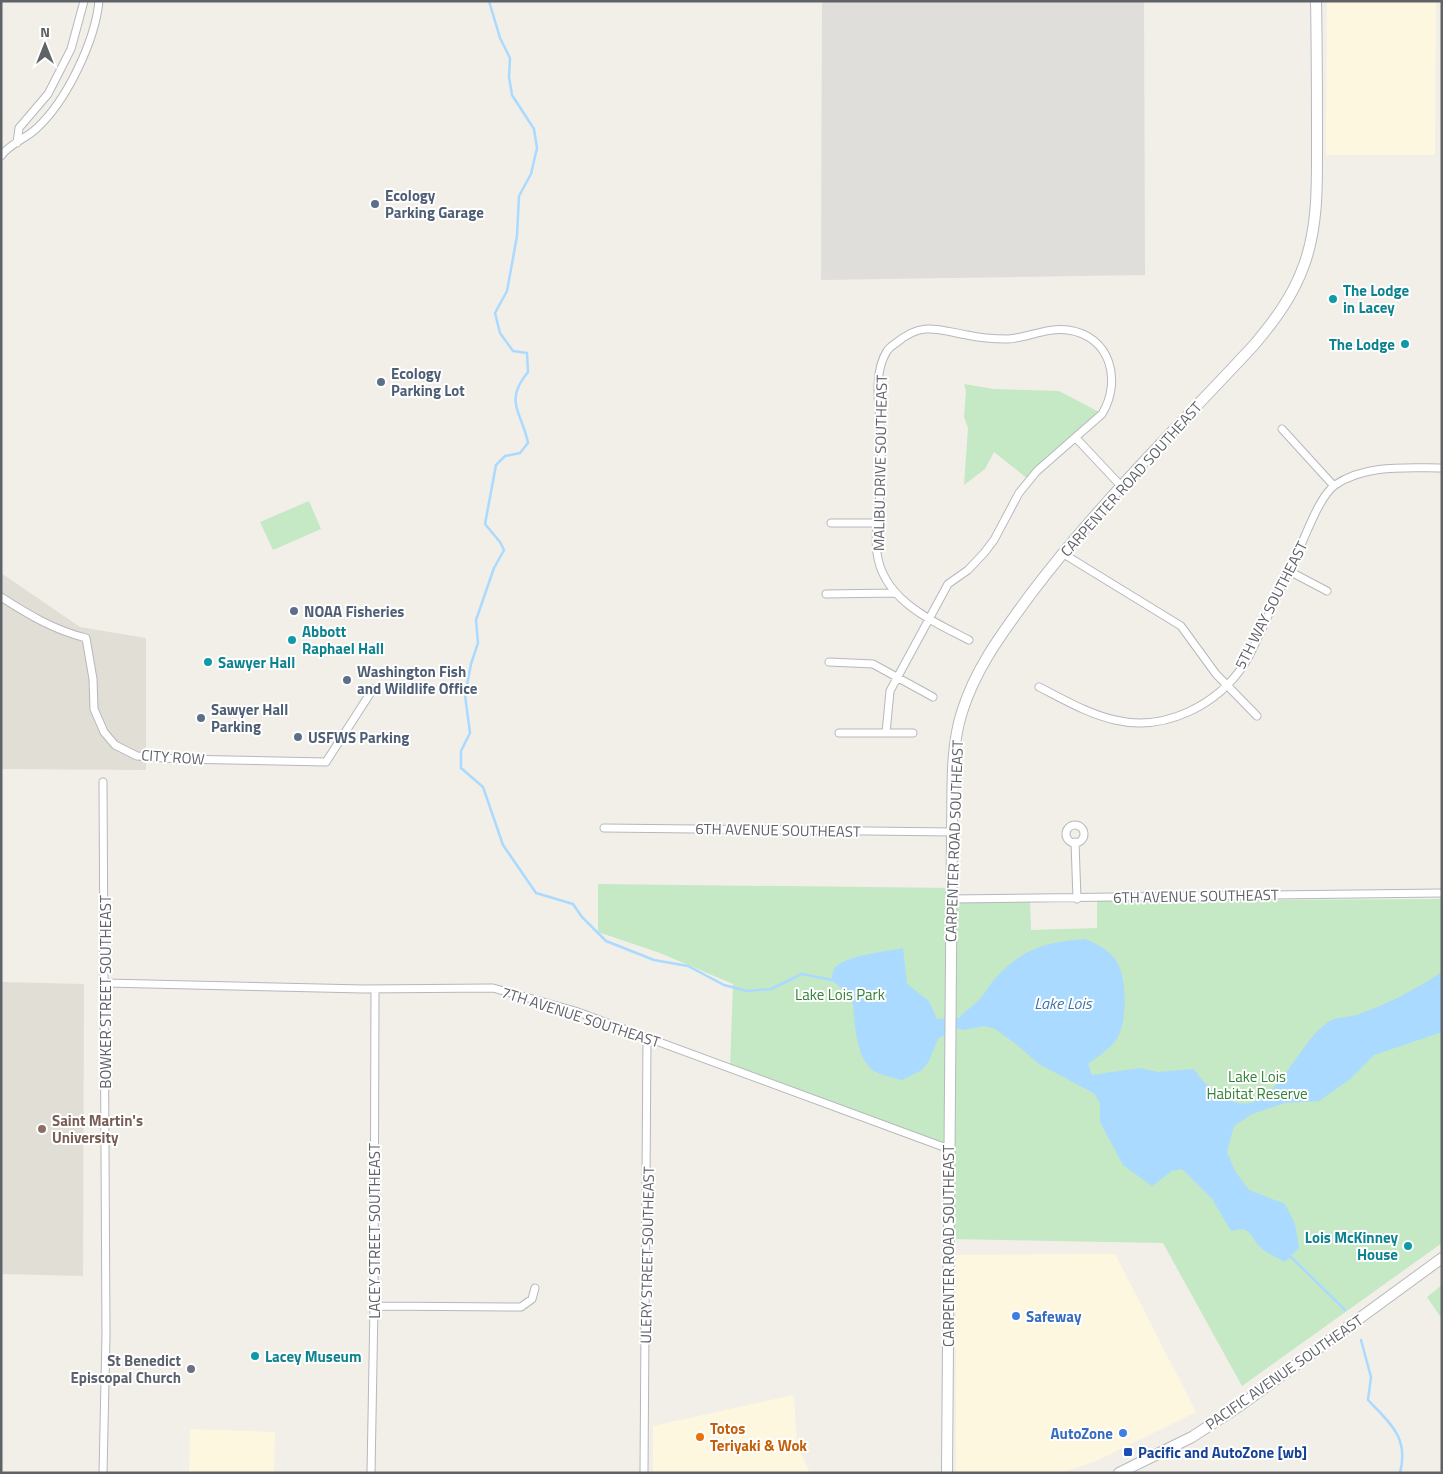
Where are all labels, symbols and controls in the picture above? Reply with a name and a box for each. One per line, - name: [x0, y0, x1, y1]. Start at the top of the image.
- north arrow: [20, 20, 70, 70]
- text: N: [40, 21, 50, 42]
- place label: Ecology Parking Garage: [385, 184, 484, 224]
- marker: Ecology Parking Garage: [369, 198, 381, 210]
- place label: The Lodge in Lacey: [1343, 279, 1409, 319]
- marker: The Lodge in Lacey: [1327, 293, 1339, 305]
- place label: The Lodge: [1329, 333, 1395, 356]
- marker: The Lodge: [1399, 338, 1411, 350]
- place label: Ecology Parking Lot: [391, 362, 465, 402]
- street label: MALIBU DRIVE SOUTHEAST: [867, 375, 893, 551]
- marker: Ecology Parking Lot: [375, 376, 387, 388]
- street label: CARPENTER ROAD SOUTHEAST: [1055, 396, 1207, 562]
- street label: 5TH WAY SOUTHEAST: [1229, 537, 1313, 673]
- place label: NOAA Fisheries: [304, 600, 404, 623]
- marker: NOAA Fisheries: [288, 605, 300, 617]
- place label: Abbott Raphael Hall: [302, 620, 384, 660]
- marker: Abbott Raphael Hall: [286, 634, 298, 646]
- place label: Sawyer Hall: [218, 651, 295, 674]
- marker: Sawyer Hall: [202, 656, 214, 668]
- place label: Washington Fish and Wildlife Office: [357, 660, 478, 700]
- marker: Washington Fish and Wildlife Office: [341, 674, 353, 686]
- place label: Sawyer Hall Parking: [211, 698, 288, 738]
- marker: Sawyer Hall Parking: [195, 712, 207, 724]
- place label: USFWS Parking: [308, 726, 409, 749]
- marker: USFWS Parking: [292, 731, 304, 743]
- street label: CARPENTER ROAD SOUTHEAST: [939, 739, 969, 942]
- street label: CITY ROW: [141, 743, 205, 771]
- street label: 6TH AVENUE SOUTHEAST: [695, 817, 861, 843]
- street label: 6TH AVENUE SOUTHEAST: [1113, 883, 1279, 909]
- street label: BOWKER STREET SOUTHEAST: [94, 895, 117, 1089]
- street label: 7TH AVENUE SOUTHEAST: [499, 980, 663, 1054]
- park label: Lake Lois Park: [795, 983, 885, 1006]
- water label: Lake Lois: [1034, 991, 1093, 1015]
- park label: Lake Lois Habitat Reserve: [1206, 1065, 1308, 1105]
- place label: Saint Martin's University: [52, 1109, 143, 1149]
- marker: Saint Martin's University: [36, 1123, 48, 1135]
- street label: LACEY STREET SOUTHEAST: [363, 1143, 386, 1319]
- street label: CARPENTER ROAD SOUTHEAST: [937, 1145, 960, 1347]
- street label: ULERY STREET SOUTHEAST: [634, 1166, 660, 1344]
- place label: Lois McKinney House: [1305, 1226, 1398, 1266]
- marker: Lois McKinney House: [1402, 1240, 1414, 1252]
- place label: Safeway: [1026, 1305, 1082, 1328]
- street label: PACIFIC AVENUE SOUTHEAST: [1200, 1309, 1368, 1435]
- marker: Safeway: [1010, 1310, 1022, 1322]
- place label: Lacey Museum: [265, 1345, 361, 1368]
- place label: St Benedict Episcopal Church: [70, 1349, 182, 1389]
- marker: Lacey Museum: [249, 1350, 261, 1362]
- marker: St Benedict Episcopal Church: [185, 1363, 197, 1375]
- place label: Totos Teriyaki & Wok: [710, 1417, 807, 1457]
- place label: AutoZone: [1051, 1422, 1113, 1445]
- marker: AutoZone: [1117, 1427, 1129, 1439]
- marker: Totos Teriyaki & Wok: [694, 1431, 706, 1443]
- place label: Pacific and AutoZone [wb]: [1138, 1441, 1307, 1464]
- marker: Pacific and AutoZone [wb]: [1122, 1446, 1134, 1458]

